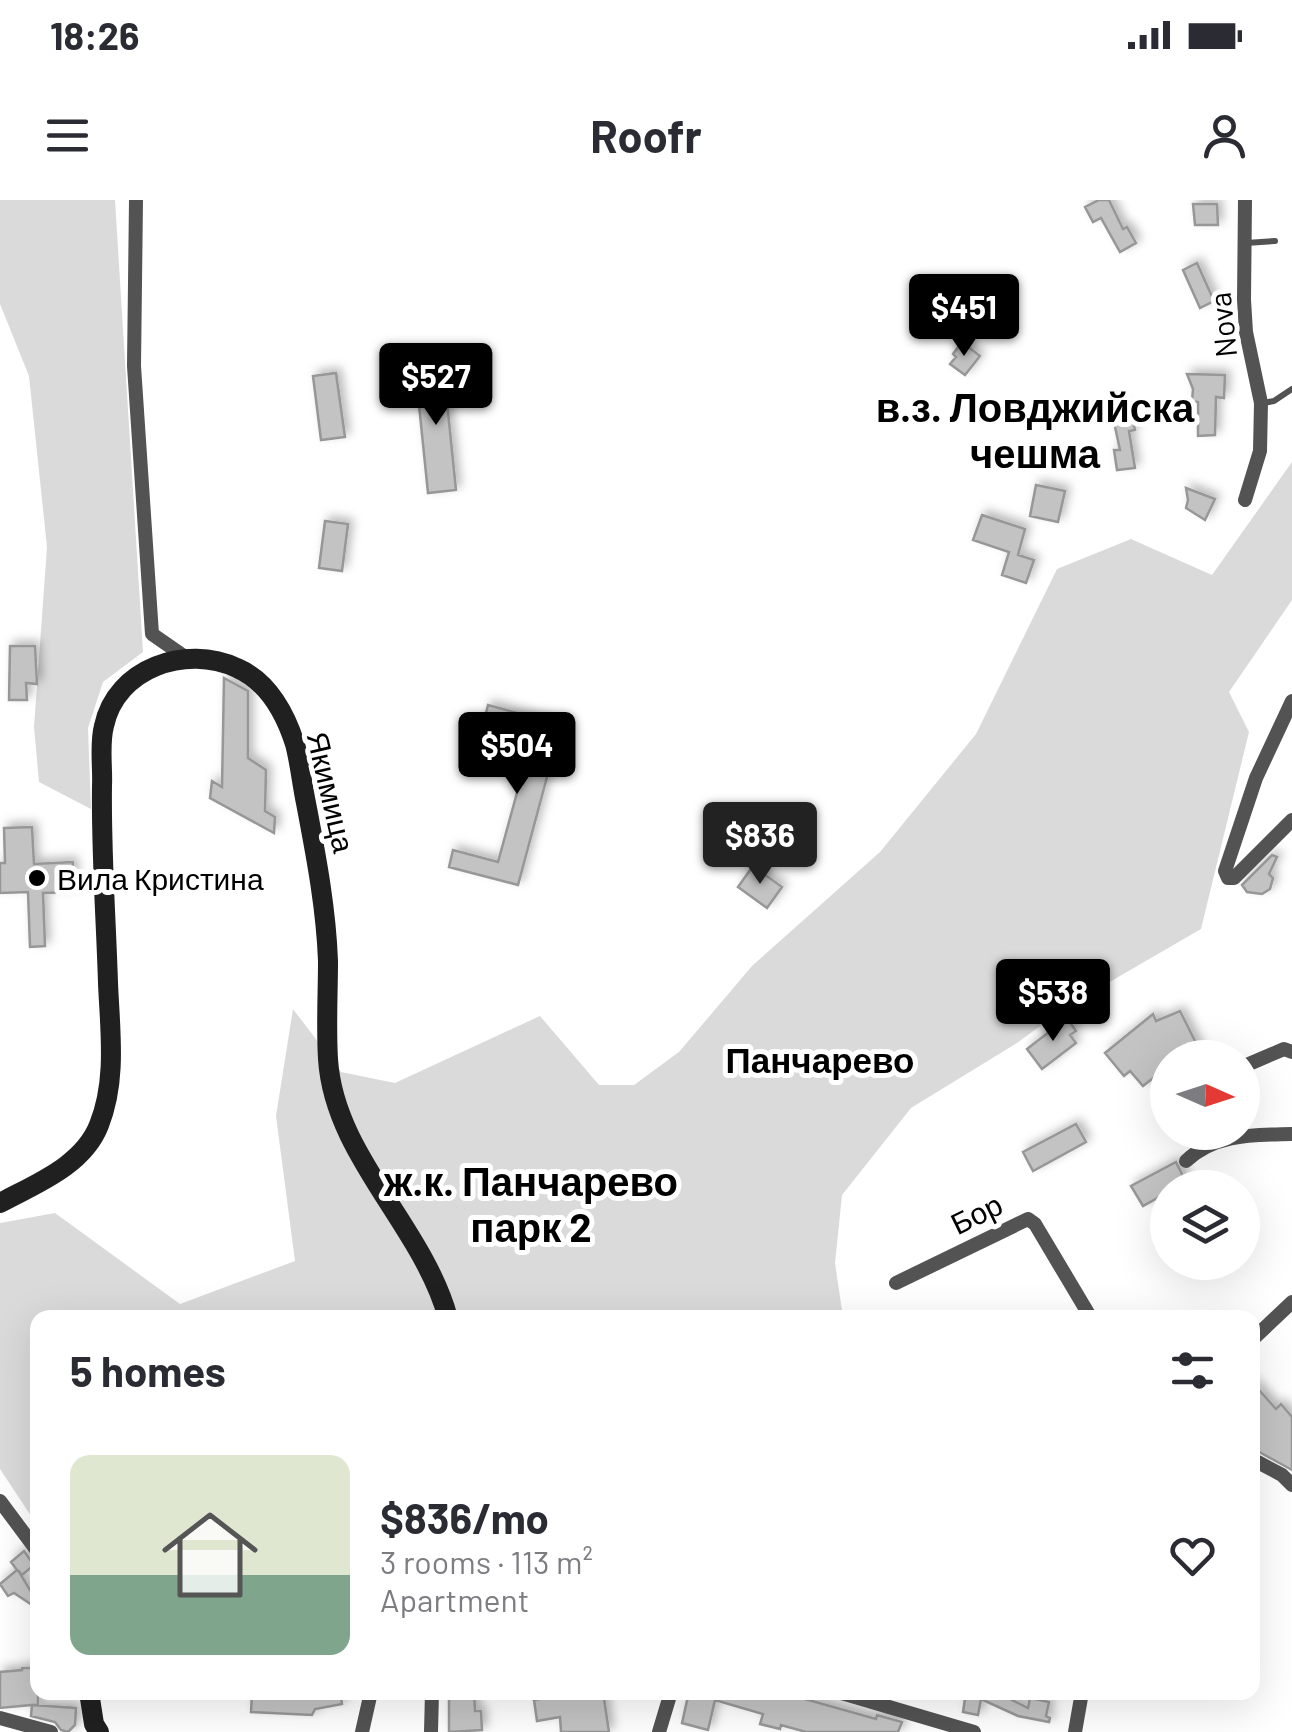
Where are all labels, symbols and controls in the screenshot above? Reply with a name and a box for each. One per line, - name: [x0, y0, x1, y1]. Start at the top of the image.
- text: 18:26: [50, 12, 140, 58]
- icon: menu: [40, 108, 95, 163]
- text: Roofr: [590, 108, 702, 162]
- icon: person: [1197, 108, 1252, 163]
- pin: $451: [905, 274, 1023, 359]
- text: $451: [931, 287, 997, 325]
- street label: Nova: [1201, 291, 1243, 359]
- pin: $527: [377, 343, 495, 428]
- text: $527: [401, 356, 471, 394]
- district label: в.з. Ловджийска чешма: [876, 382, 1195, 476]
- pin: $504: [458, 712, 576, 797]
- text: $504: [480, 725, 554, 763]
- street label: Якимица: [301, 728, 363, 856]
- pin: $836: [701, 802, 819, 887]
- text: $836: [725, 815, 795, 853]
- place label: Вила Кристина: [57, 860, 264, 896]
- marker: Вила Кристина: [26, 867, 48, 889]
- pin: $538: [994, 959, 1112, 1044]
- text: $538: [1018, 972, 1088, 1010]
- district label: Панчарево: [726, 1038, 914, 1080]
- north arrow: [1150, 1040, 1260, 1150]
- map controls: [1150, 1040, 1260, 1280]
- district label: ж.к. Панчарево парк 2: [383, 1156, 678, 1250]
- button: layers: [1150, 1170, 1260, 1280]
- street label: Бор: [944, 1185, 1008, 1241]
- icon: filters: [1165, 1343, 1220, 1398]
- text: 5 homes: [70, 1345, 226, 1395]
- text: $836/mo: [380, 1492, 549, 1542]
- icon: home: [150, 1495, 270, 1615]
- icon: heart: [1165, 1528, 1220, 1583]
- text: 3 rooms · 113 m²: [380, 1542, 593, 1580]
- text: Apartment: [380, 1580, 529, 1618]

